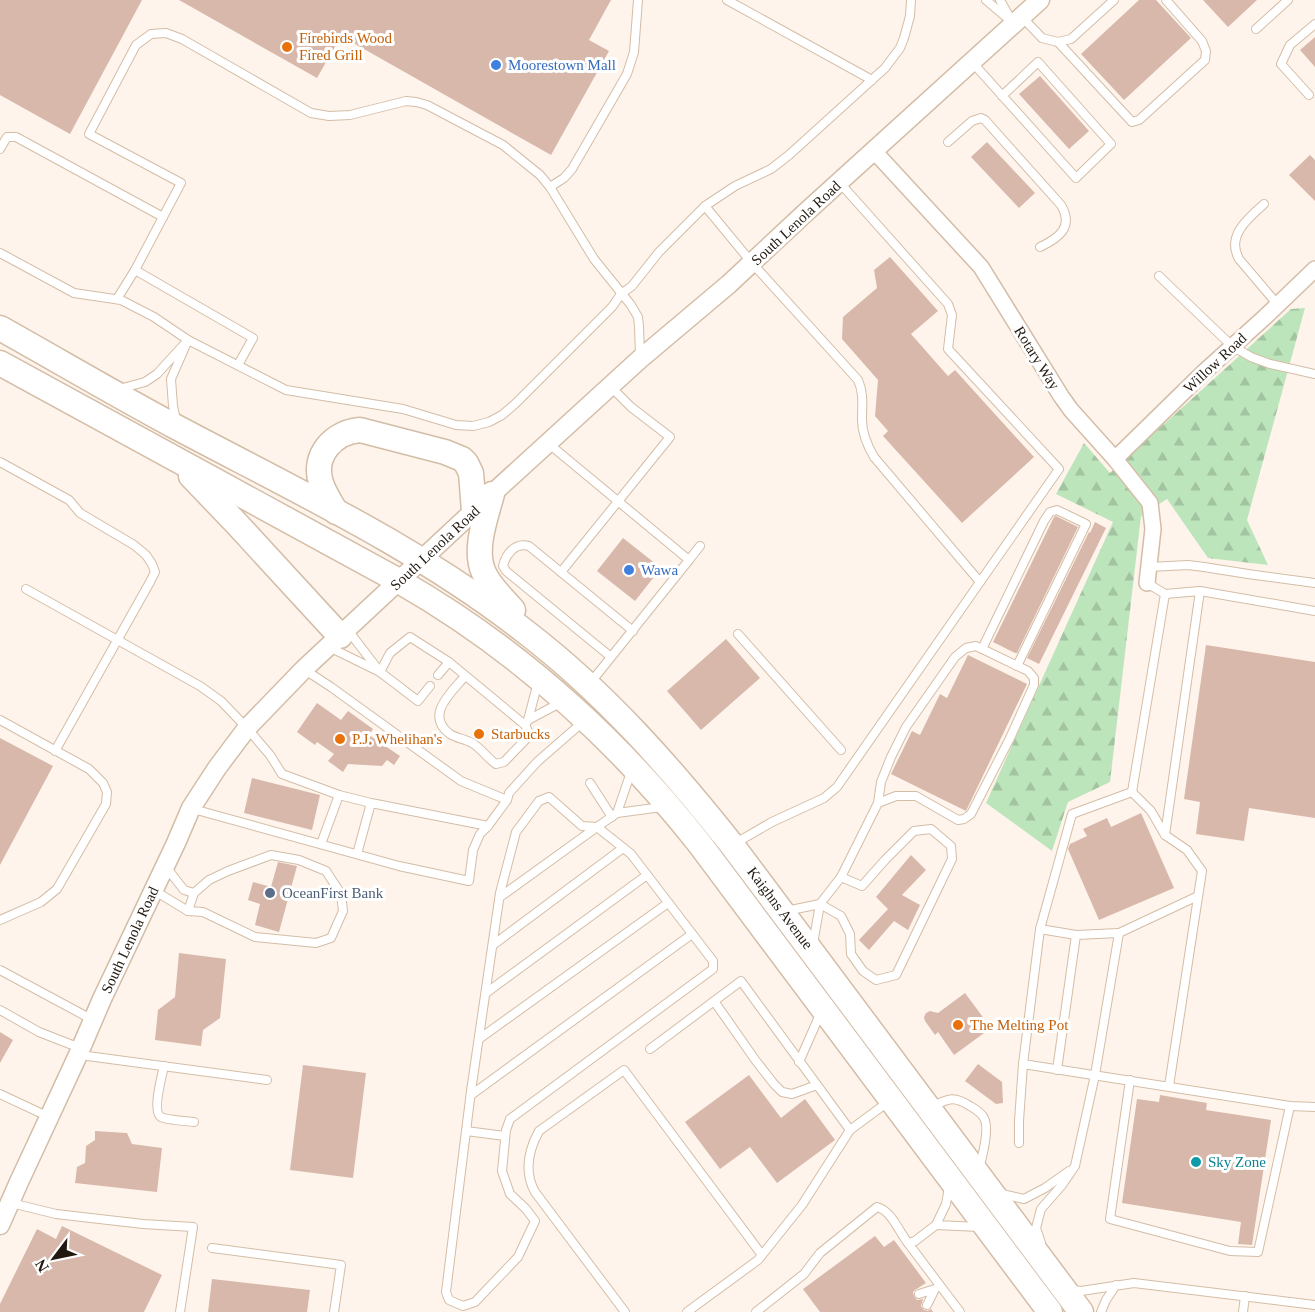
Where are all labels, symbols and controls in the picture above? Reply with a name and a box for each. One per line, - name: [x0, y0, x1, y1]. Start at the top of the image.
- place label: Firebirds Wood Fired Grill: [299, 30, 393, 63]
- marker: Firebirds Wood Fired Grill: [280, 40, 294, 54]
- place label: Moorestown Mall: [508, 57, 616, 73]
- marker: Moorestown Mall: [489, 58, 503, 72]
- street label: South Lenola Road: [748, 177, 844, 268]
- street label: Rotary Way: [1011, 323, 1063, 393]
- street label: Willow Road: [1180, 330, 1250, 396]
- street label: South Lenola Road: [387, 502, 483, 593]
- place label: Wawa: [641, 562, 678, 578]
- marker: Wawa: [622, 563, 636, 577]
- place label: Starbucks: [491, 726, 550, 742]
- marker: Starbucks: [472, 727, 486, 741]
- place label: P.J. Whelihan's: [352, 731, 443, 747]
- marker: P.J. Whelihan's: [333, 732, 347, 746]
- street label: Kaighns Avenue: [744, 864, 816, 952]
- street label: South Lenola Road: [98, 884, 162, 996]
- place label: OceanFirst Bank: [282, 885, 384, 901]
- marker: OceanFirst Bank: [263, 886, 277, 900]
- place label: The Melting Pot: [970, 1017, 1069, 1033]
- marker: The Melting Pot: [951, 1018, 965, 1032]
- place label: Sky Zone: [1208, 1154, 1266, 1170]
- marker: Sky Zone: [1189, 1155, 1203, 1169]
- north arrow: [24, 1228, 84, 1288]
- text: N: [31, 1256, 52, 1275]

